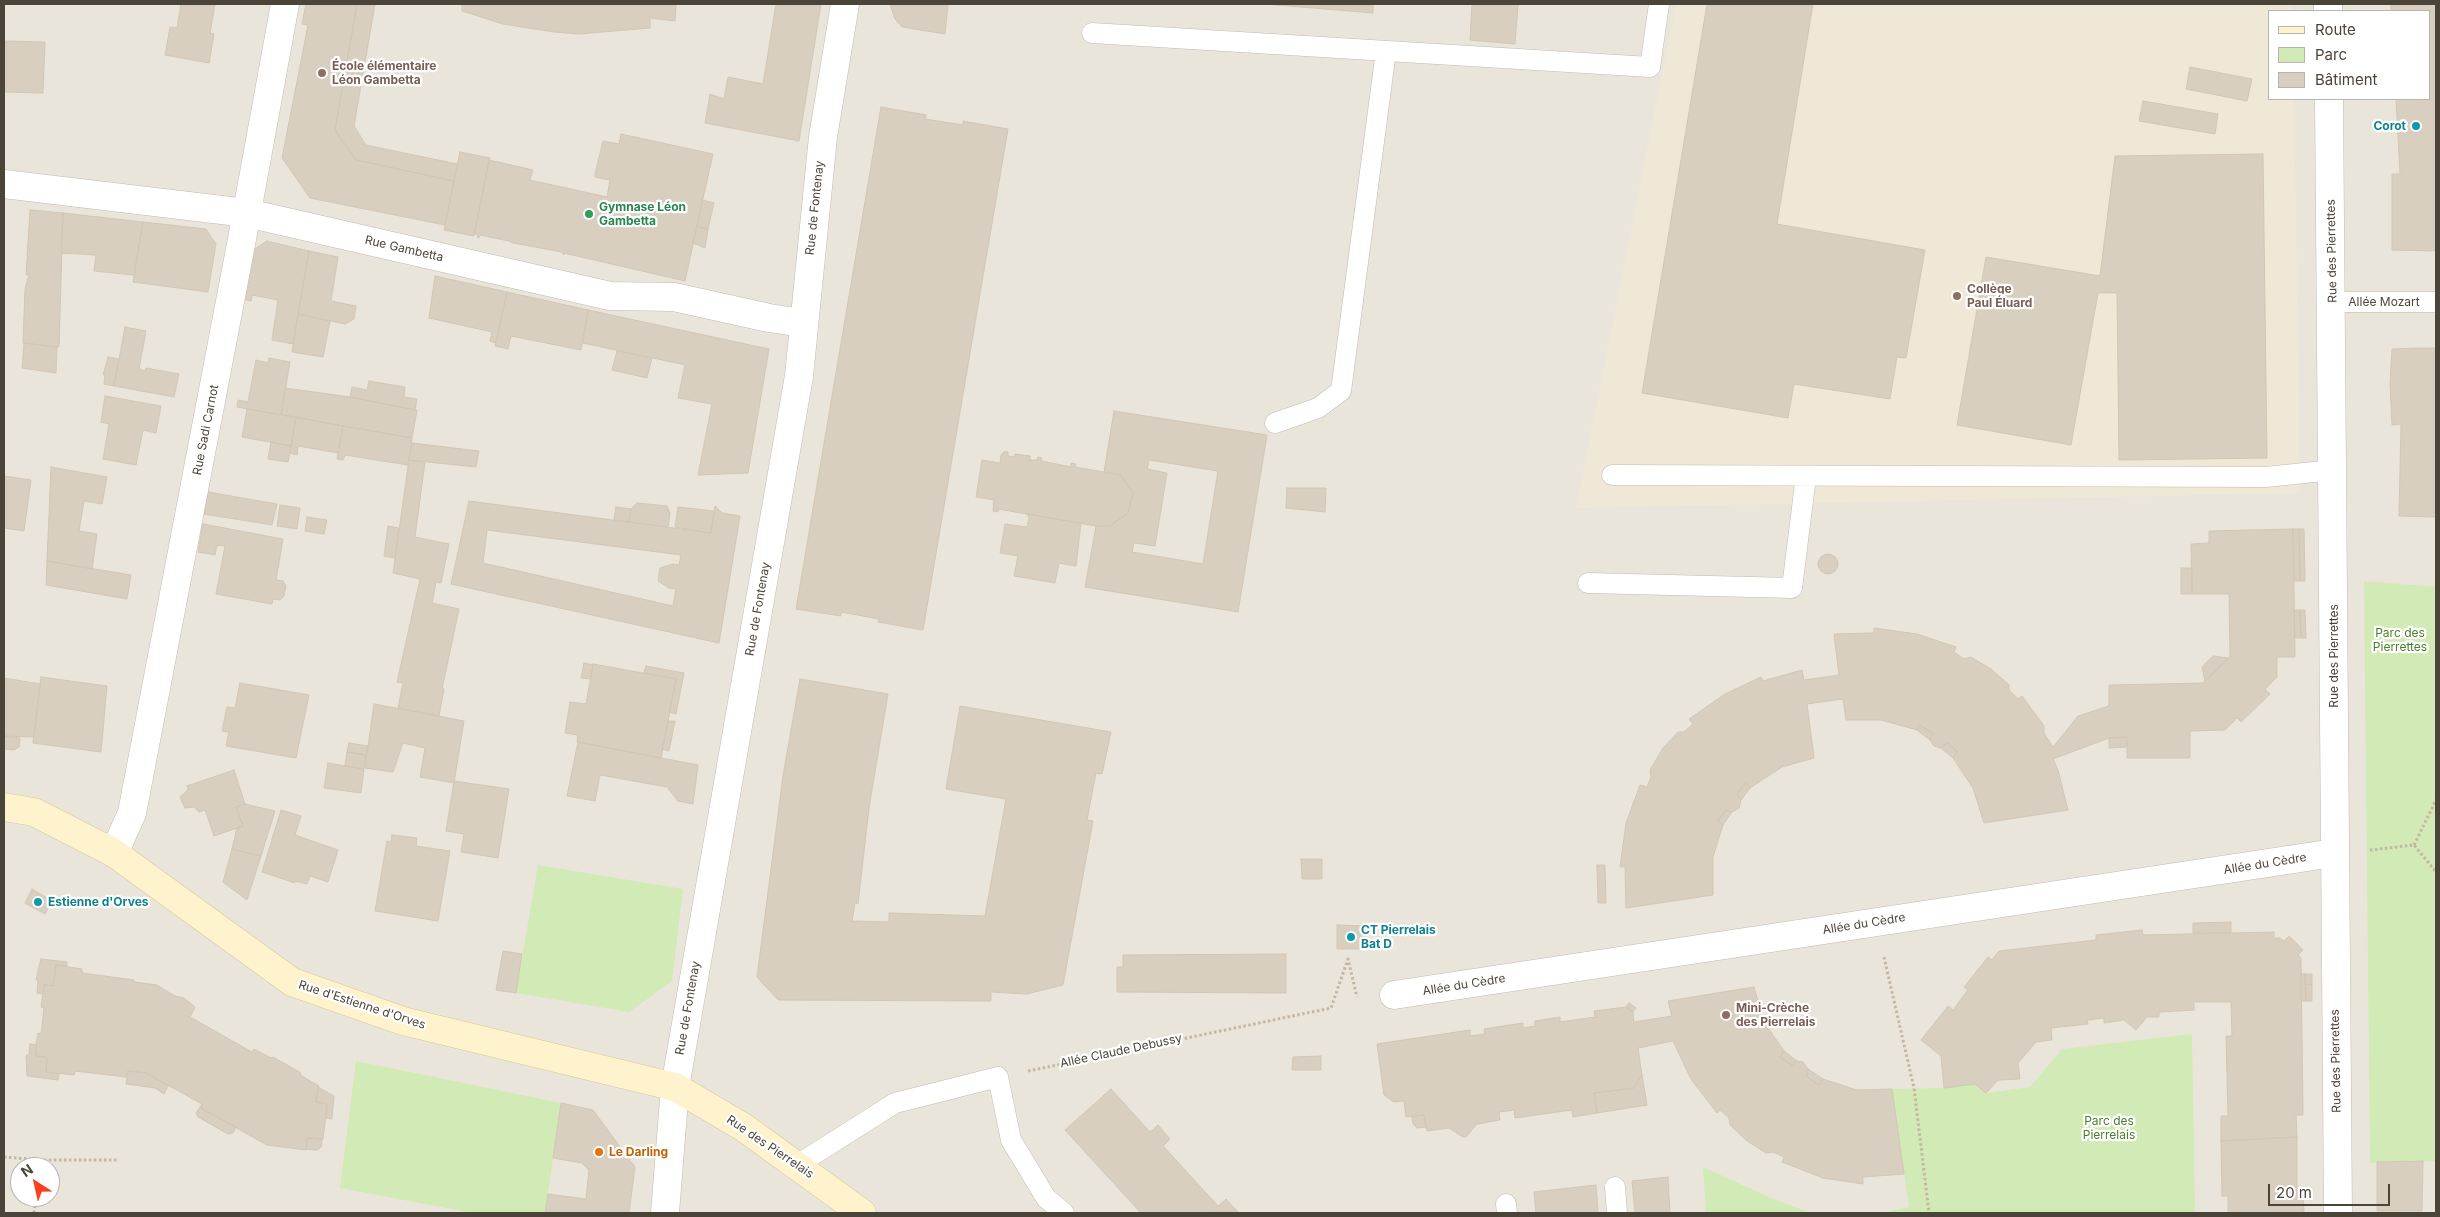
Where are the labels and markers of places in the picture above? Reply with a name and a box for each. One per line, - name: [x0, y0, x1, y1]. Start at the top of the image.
- place label: École élémentaire Léon Gambetta: [332, 59, 436, 87]
- marker: École élémentaire Léon Gambetta: [316, 67, 328, 79]
- place label: Corot: [2373, 119, 2406, 133]
- marker: Corot: [2410, 120, 2422, 132]
- place label: Gymnase Léon Gambetta: [599, 200, 686, 228]
- marker: Gymnase Léon Gambetta: [583, 208, 595, 220]
- place label: Collège Paul Éluard: [1967, 282, 2032, 310]
- marker: Collège Paul Éluard: [1951, 290, 1963, 302]
- place label: Estienne d'Orves: [48, 895, 149, 909]
- marker: Estienne d'Orves: [32, 896, 44, 908]
- place label: CT Pierrelais Bat D: [1361, 923, 1436, 951]
- marker: CT Pierrelais Bat D: [1345, 931, 1357, 943]
- place label: Mini-Crèche des Pierrelais: [1736, 1001, 1815, 1029]
- marker: Mini-Crèche des Pierrelais: [1720, 1009, 1732, 1021]
- place label: Le Darling: [609, 1145, 668, 1159]
- marker: Le Darling: [593, 1146, 605, 1158]

